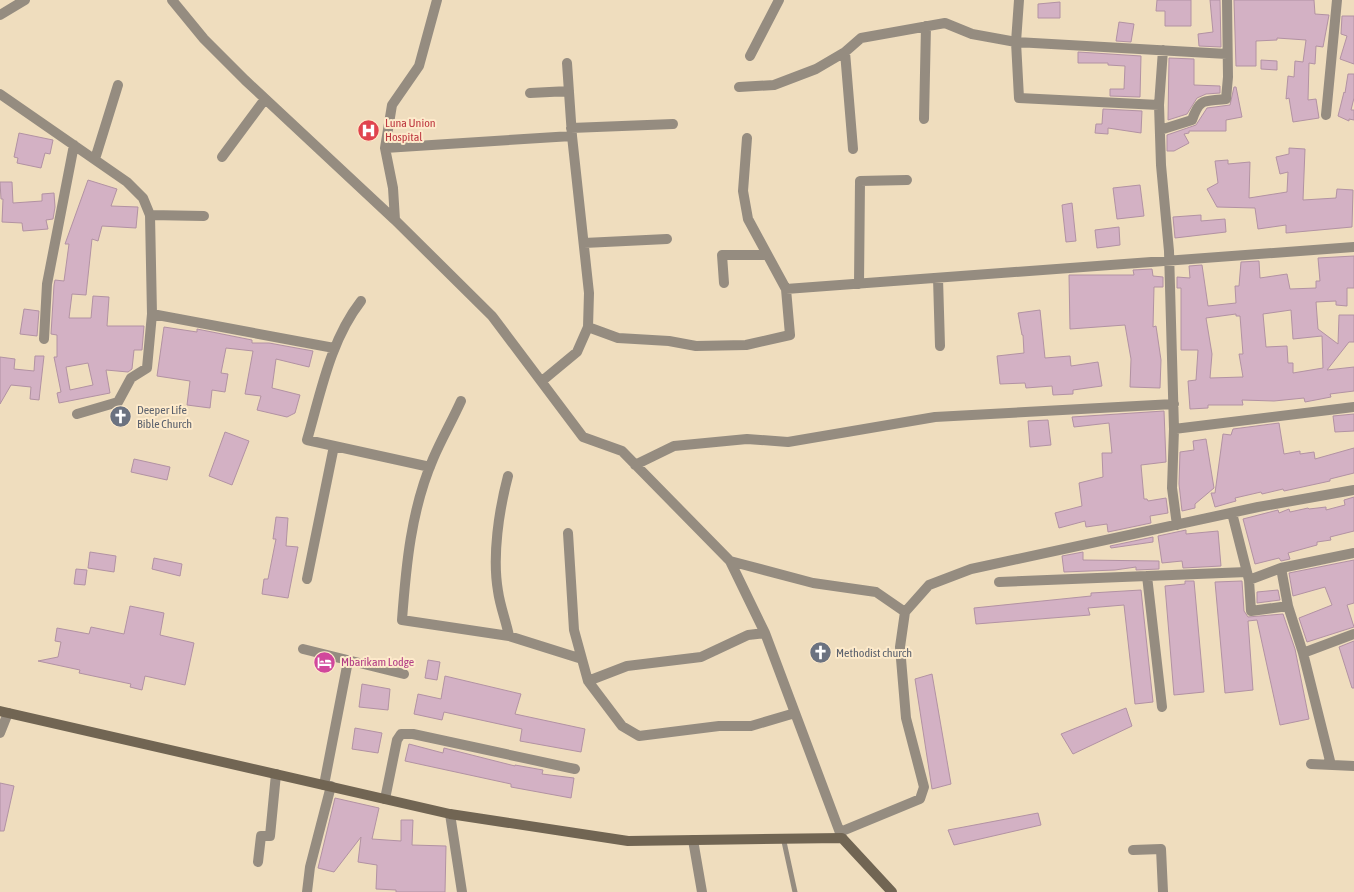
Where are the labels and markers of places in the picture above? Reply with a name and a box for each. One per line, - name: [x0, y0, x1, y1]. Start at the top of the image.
- place label: Luna Union Hospital: [385, 116, 436, 144]
- hospital icon: Luna Union Hospital: [357, 118, 381, 142]
- place label: Deeper Life Bible Church: [137, 403, 192, 431]
- church icon: Deeper Life Bible Church: [109, 405, 133, 429]
- church icon: Methodist church: [808, 641, 832, 665]
- place label: Methodist church: [836, 646, 912, 660]
- hotel icon: Mbarikam Lodge: [313, 650, 337, 674]
- place label: Mbarikam Lodge: [341, 655, 414, 669]

